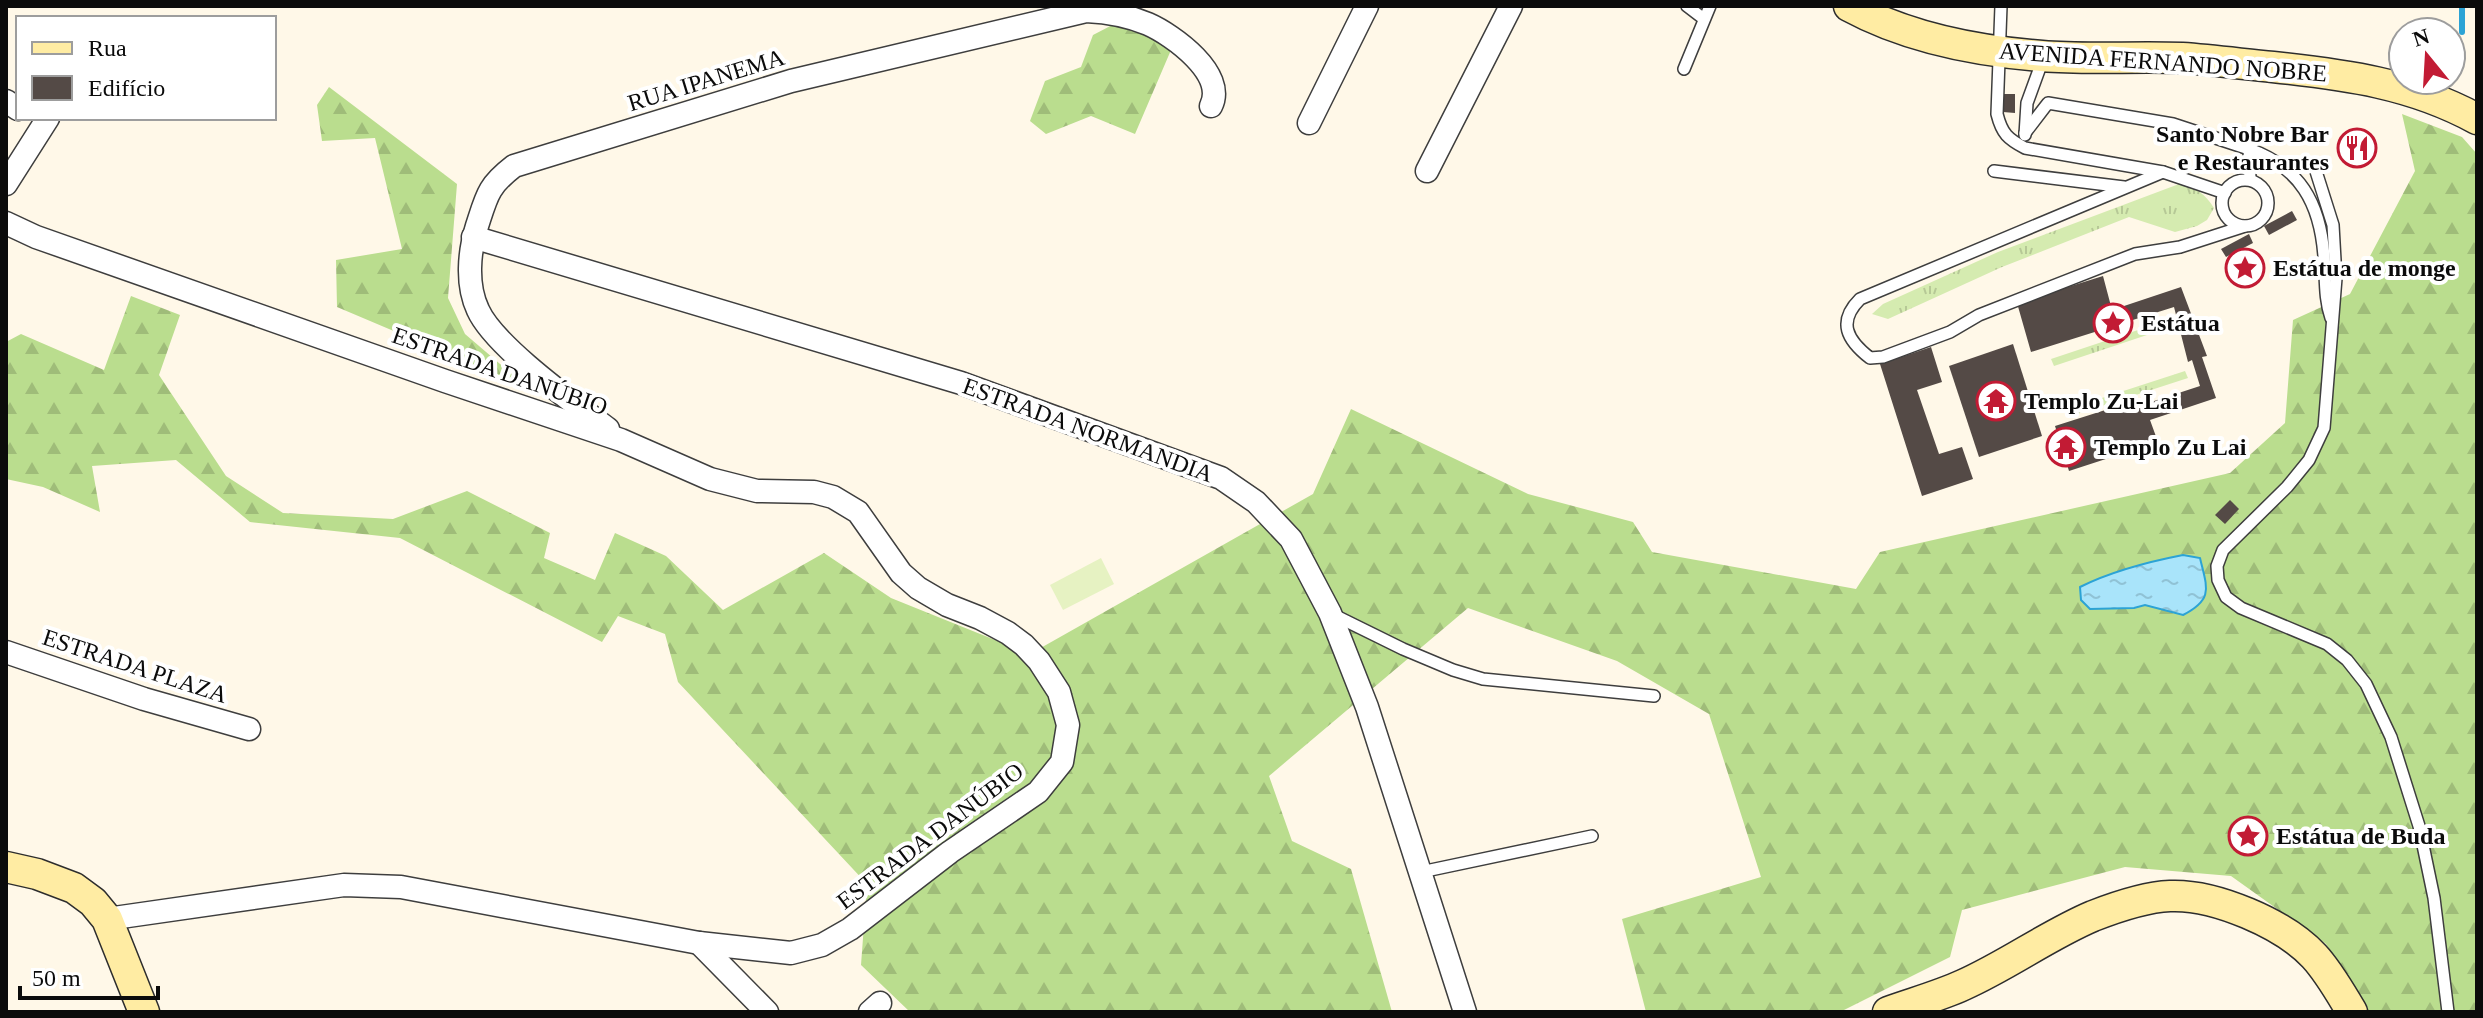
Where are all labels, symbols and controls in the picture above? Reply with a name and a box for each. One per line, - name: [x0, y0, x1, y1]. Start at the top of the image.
- legend: [16, 16, 276, 120]
- north arrow: [2387, 16, 2467, 96]
- text: N: [2410, 23, 2432, 52]
- text: Rua: [88, 35, 127, 61]
- street label: AVENIDA FERNANDO NOBRE: [1998, 38, 2328, 86]
- street label: RUA IPANEMA: [625, 44, 788, 116]
- text: Edifício: [88, 75, 165, 101]
- place label: Santo Nobre Bar e Restaurantes: [2156, 121, 2329, 175]
- restaurant icon: Santo Nobre Bar e Restaurantes: [2336, 127, 2378, 169]
- place icon: Estátua de monge: [2224, 247, 2266, 289]
- place label: Estátua de monge: [2273, 255, 2456, 281]
- place icon: Estátua: [2092, 302, 2134, 344]
- place label: Estátua: [2141, 310, 2220, 336]
- street label: ESTRADA DANÚBIO: [389, 322, 611, 420]
- street label: ESTRADA NORMANDIA: [959, 373, 1217, 488]
- temple icon: Templo Zu-Lai: [1975, 380, 2017, 422]
- place label: Templo Zu-Lai: [2024, 388, 2179, 414]
- temple icon: Templo Zu Lai: [2045, 426, 2087, 468]
- place label: Templo Zu Lai: [2094, 434, 2247, 460]
- street label: ESTRADA PLAZA: [39, 624, 231, 708]
- street label: ESTRADA DANÚBIO: [832, 758, 1028, 914]
- place icon: Estátua de Buda: [2227, 815, 2269, 857]
- place label: Estátua de Buda: [2276, 823, 2445, 849]
- scale bar: [20, 950, 158, 1000]
- text: 50 m: [32, 965, 81, 991]

